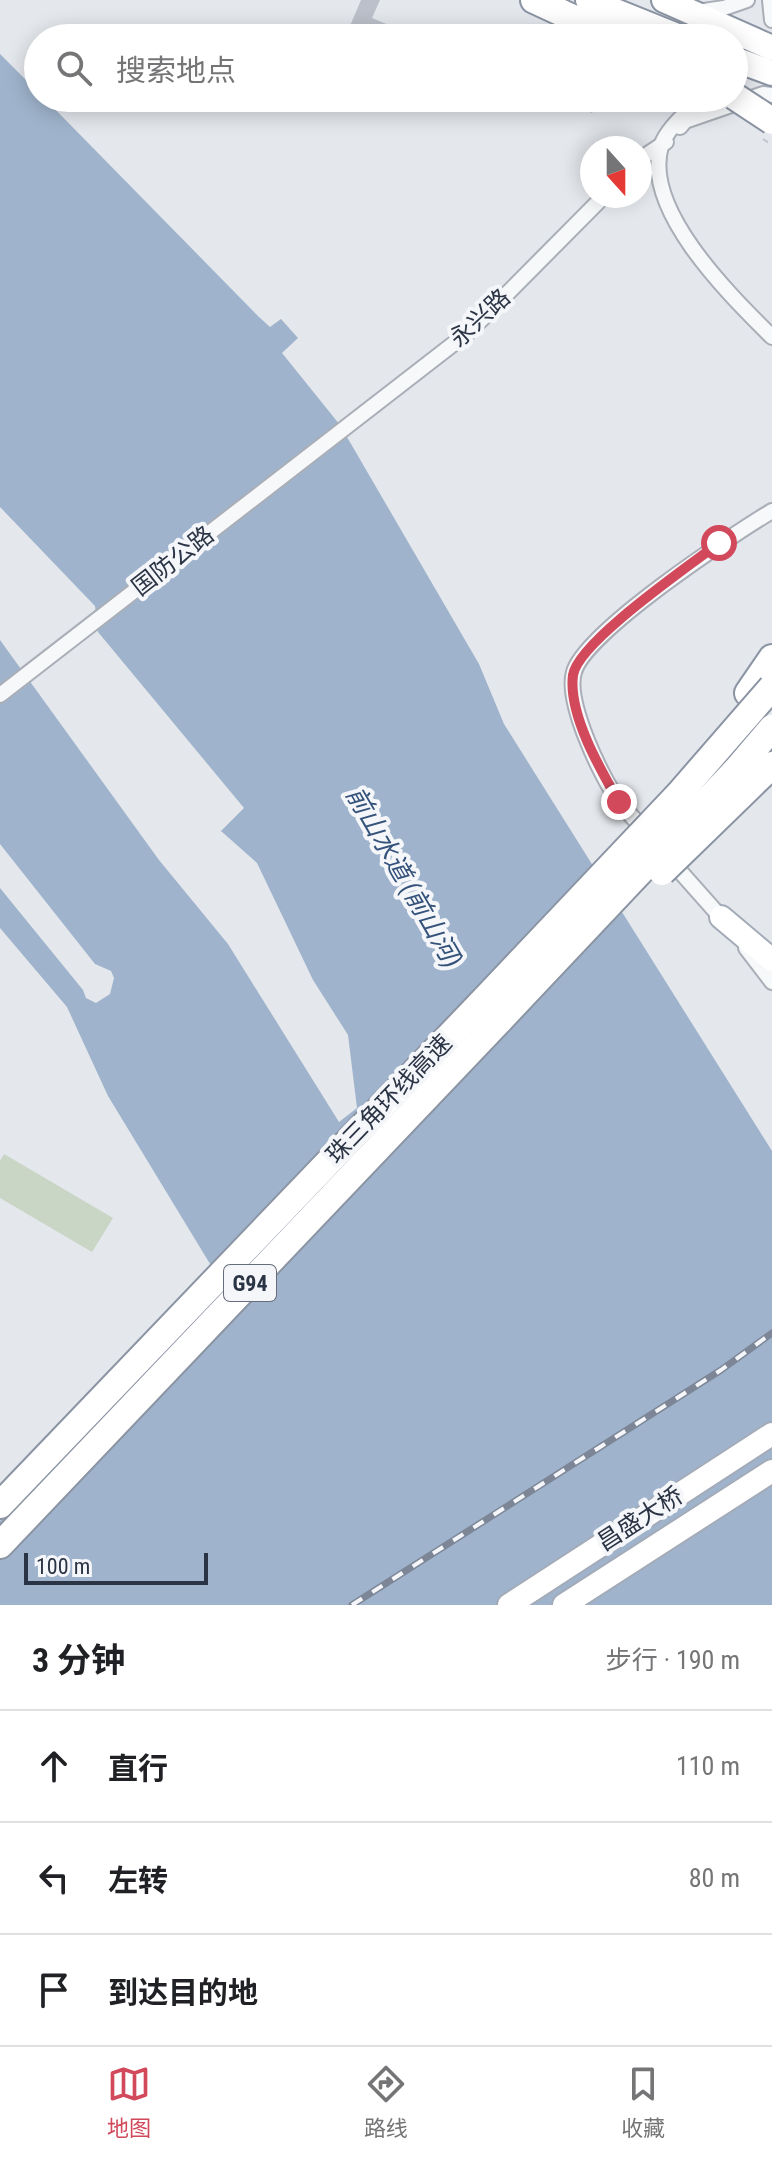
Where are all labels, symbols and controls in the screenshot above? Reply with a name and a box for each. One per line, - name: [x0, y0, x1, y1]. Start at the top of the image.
- search box: [24, 24, 748, 112]
- icon: search: [52, 46, 96, 90]
- text: 搜索地点: [116, 53, 236, 88]
- north arrow: [580, 136, 652, 208]
- street label: 永兴路: [444, 283, 516, 353]
- street label: 国防公路: [127, 520, 219, 602]
- route start: [701, 525, 737, 561]
- water label: 前山水道 (前山河): [340, 781, 468, 973]
- route end: [601, 784, 637, 820]
- street label: 珠三角环线高速: [321, 1029, 457, 1169]
- road number: G94: [224, 1265, 276, 1301]
- street label: 昌盛大桥: [592, 1481, 688, 1557]
- scale bar: [24, 1549, 208, 1585]
- text: 100 m: [36, 1554, 90, 1579]
- text: 3 分钟: [32, 1640, 125, 1680]
- text: 步行 · 190 m: [606, 1645, 740, 1675]
- icon: ahead: [32, 1744, 76, 1788]
- text: 直行: [108, 1751, 168, 1786]
- text: 110 m: [676, 1751, 740, 1781]
- icon: left: [32, 1856, 76, 1900]
- text: 左转: [108, 1863, 168, 1898]
- text: 80 m: [689, 1863, 740, 1893]
- icon: arrive: [32, 1968, 76, 2012]
- text: 到达目的地: [108, 1975, 258, 2010]
- tab: 地图: [107, 2062, 151, 2142]
- tab: 路线: [364, 2062, 408, 2142]
- tab: 收藏: [621, 2062, 665, 2142]

